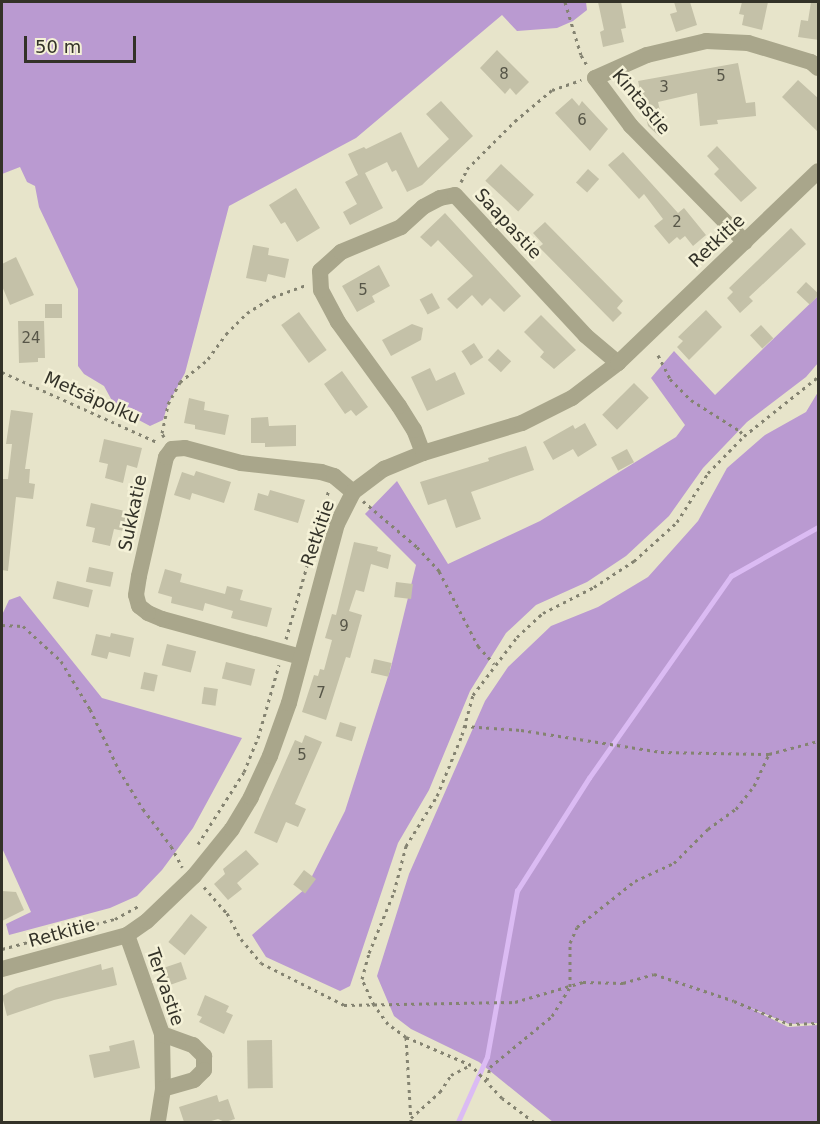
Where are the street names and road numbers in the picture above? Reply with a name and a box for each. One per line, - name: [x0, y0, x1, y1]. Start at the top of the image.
- street label: Kintastie: [607, 65, 675, 139]
- street label: Saapastie: [470, 184, 546, 264]
- street label: Retkitie: [685, 210, 749, 272]
- street label: Metsäpolku: [41, 367, 143, 429]
- street label: Sukkatie: [114, 473, 152, 553]
- street label: Retkitie: [297, 497, 339, 569]
- street label: Retkitie: [26, 914, 98, 952]
- street label: Tervastie: [142, 945, 188, 1029]

